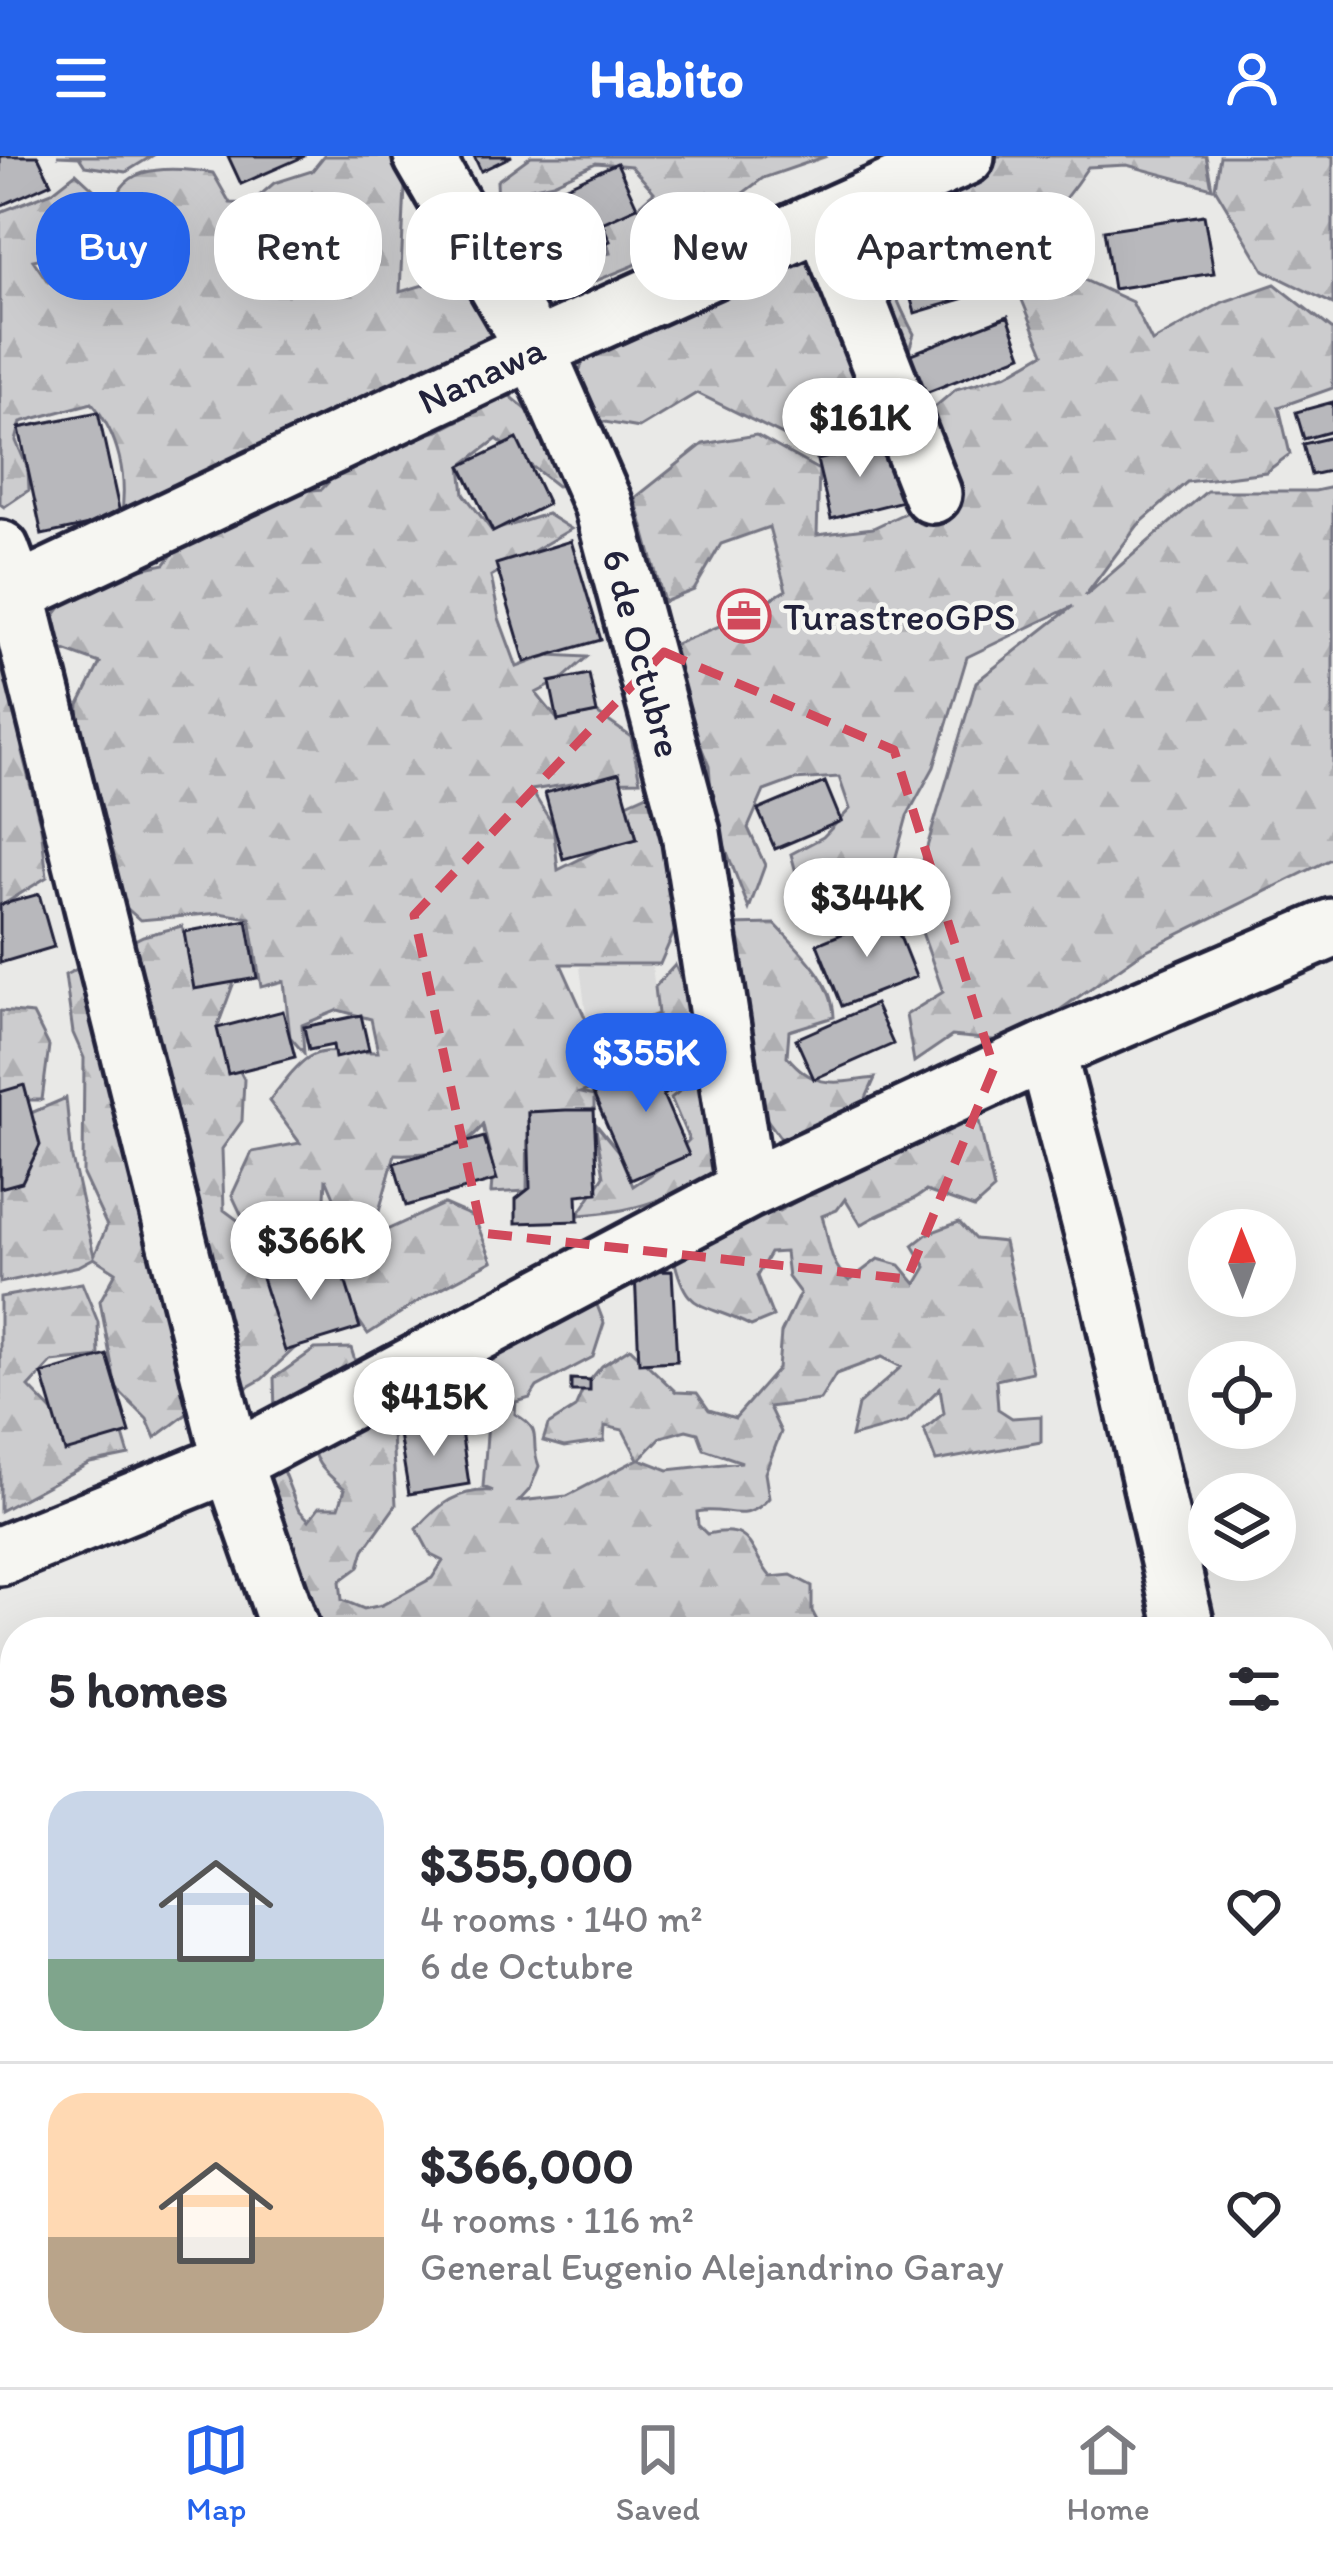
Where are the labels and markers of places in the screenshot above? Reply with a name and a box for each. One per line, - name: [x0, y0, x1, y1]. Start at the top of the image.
- pin: $161K: [776, 378, 944, 480]
- office icon: TurastreoGPS: [716, 588, 772, 644]
- place label: TurastreoGPS: [783, 593, 1016, 640]
- pin: $344K: [783, 858, 951, 960]
- pin: $355K: [562, 1013, 730, 1115]
- pin: $366K: [227, 1201, 395, 1303]
- pin: $415K: [350, 1357, 518, 1459]

